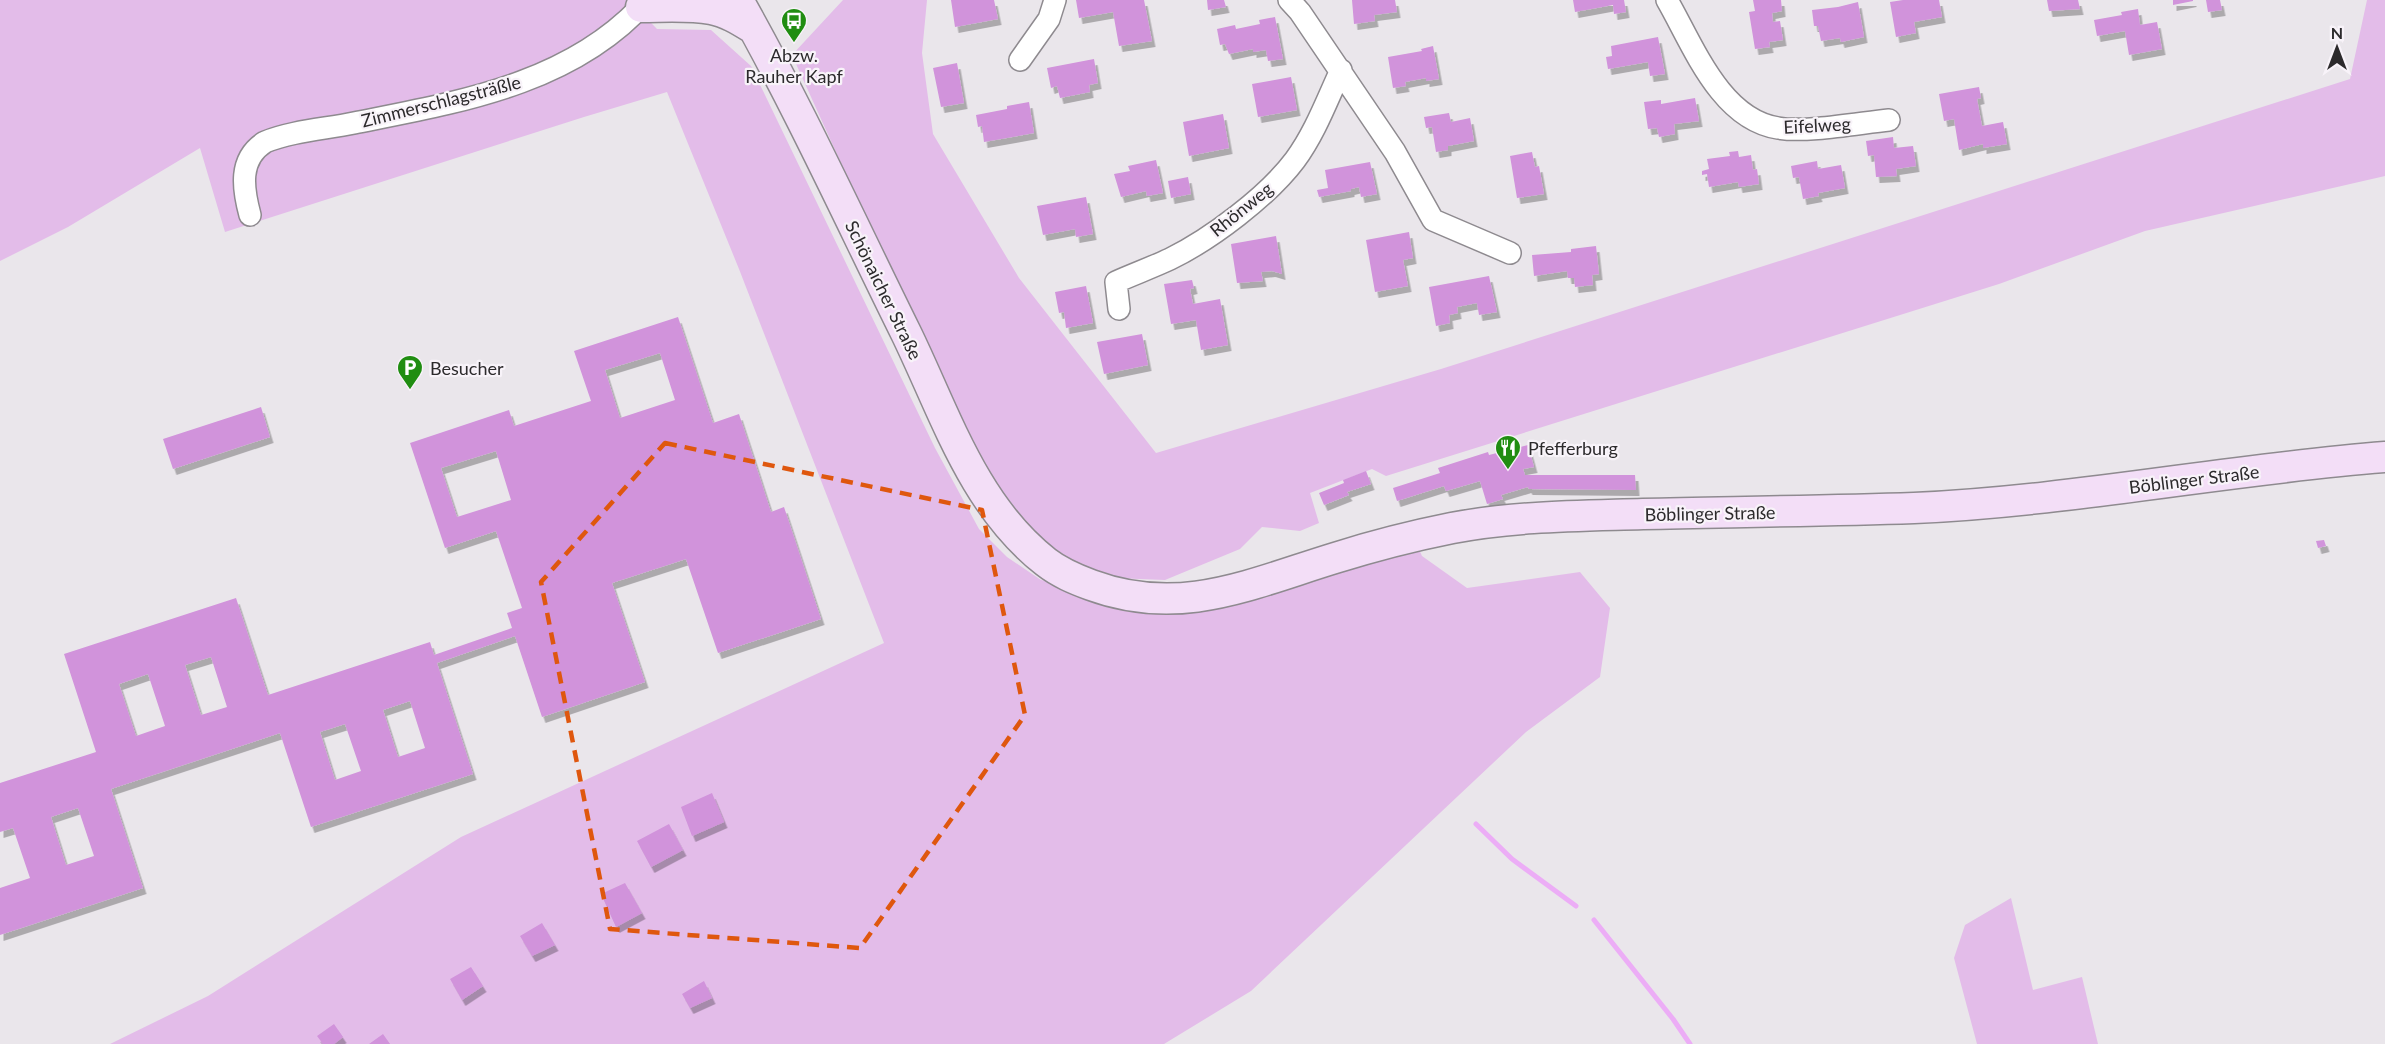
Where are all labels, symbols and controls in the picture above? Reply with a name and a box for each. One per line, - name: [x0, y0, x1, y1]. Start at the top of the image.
- bus stop icon: Abzw. Rauher Kapf: [779, 6, 809, 44]
- north arrow: [2307, 18, 2367, 78]
- text: N: [2331, 23, 2343, 42]
- place label: Abzw. Rauher Kapf: [745, 44, 843, 87]
- street label: Zimmerschlagsträßle: [359, 71, 523, 131]
- street label: Eifelweg: [1783, 112, 1851, 138]
- street label: Rhönweg: [1205, 177, 1277, 241]
- street label: Schönaicher Straße: [841, 217, 927, 363]
- parking icon: Besucher: [395, 353, 425, 391]
- place label: Besucher: [430, 357, 504, 379]
- restaurant icon: Pfefferburg: [1493, 433, 1523, 471]
- place label: Pfefferburg: [1528, 437, 1618, 459]
- street label: Böblinger Straße: [2128, 460, 2260, 498]
- street label: Böblinger Straße: [1644, 501, 1776, 525]

